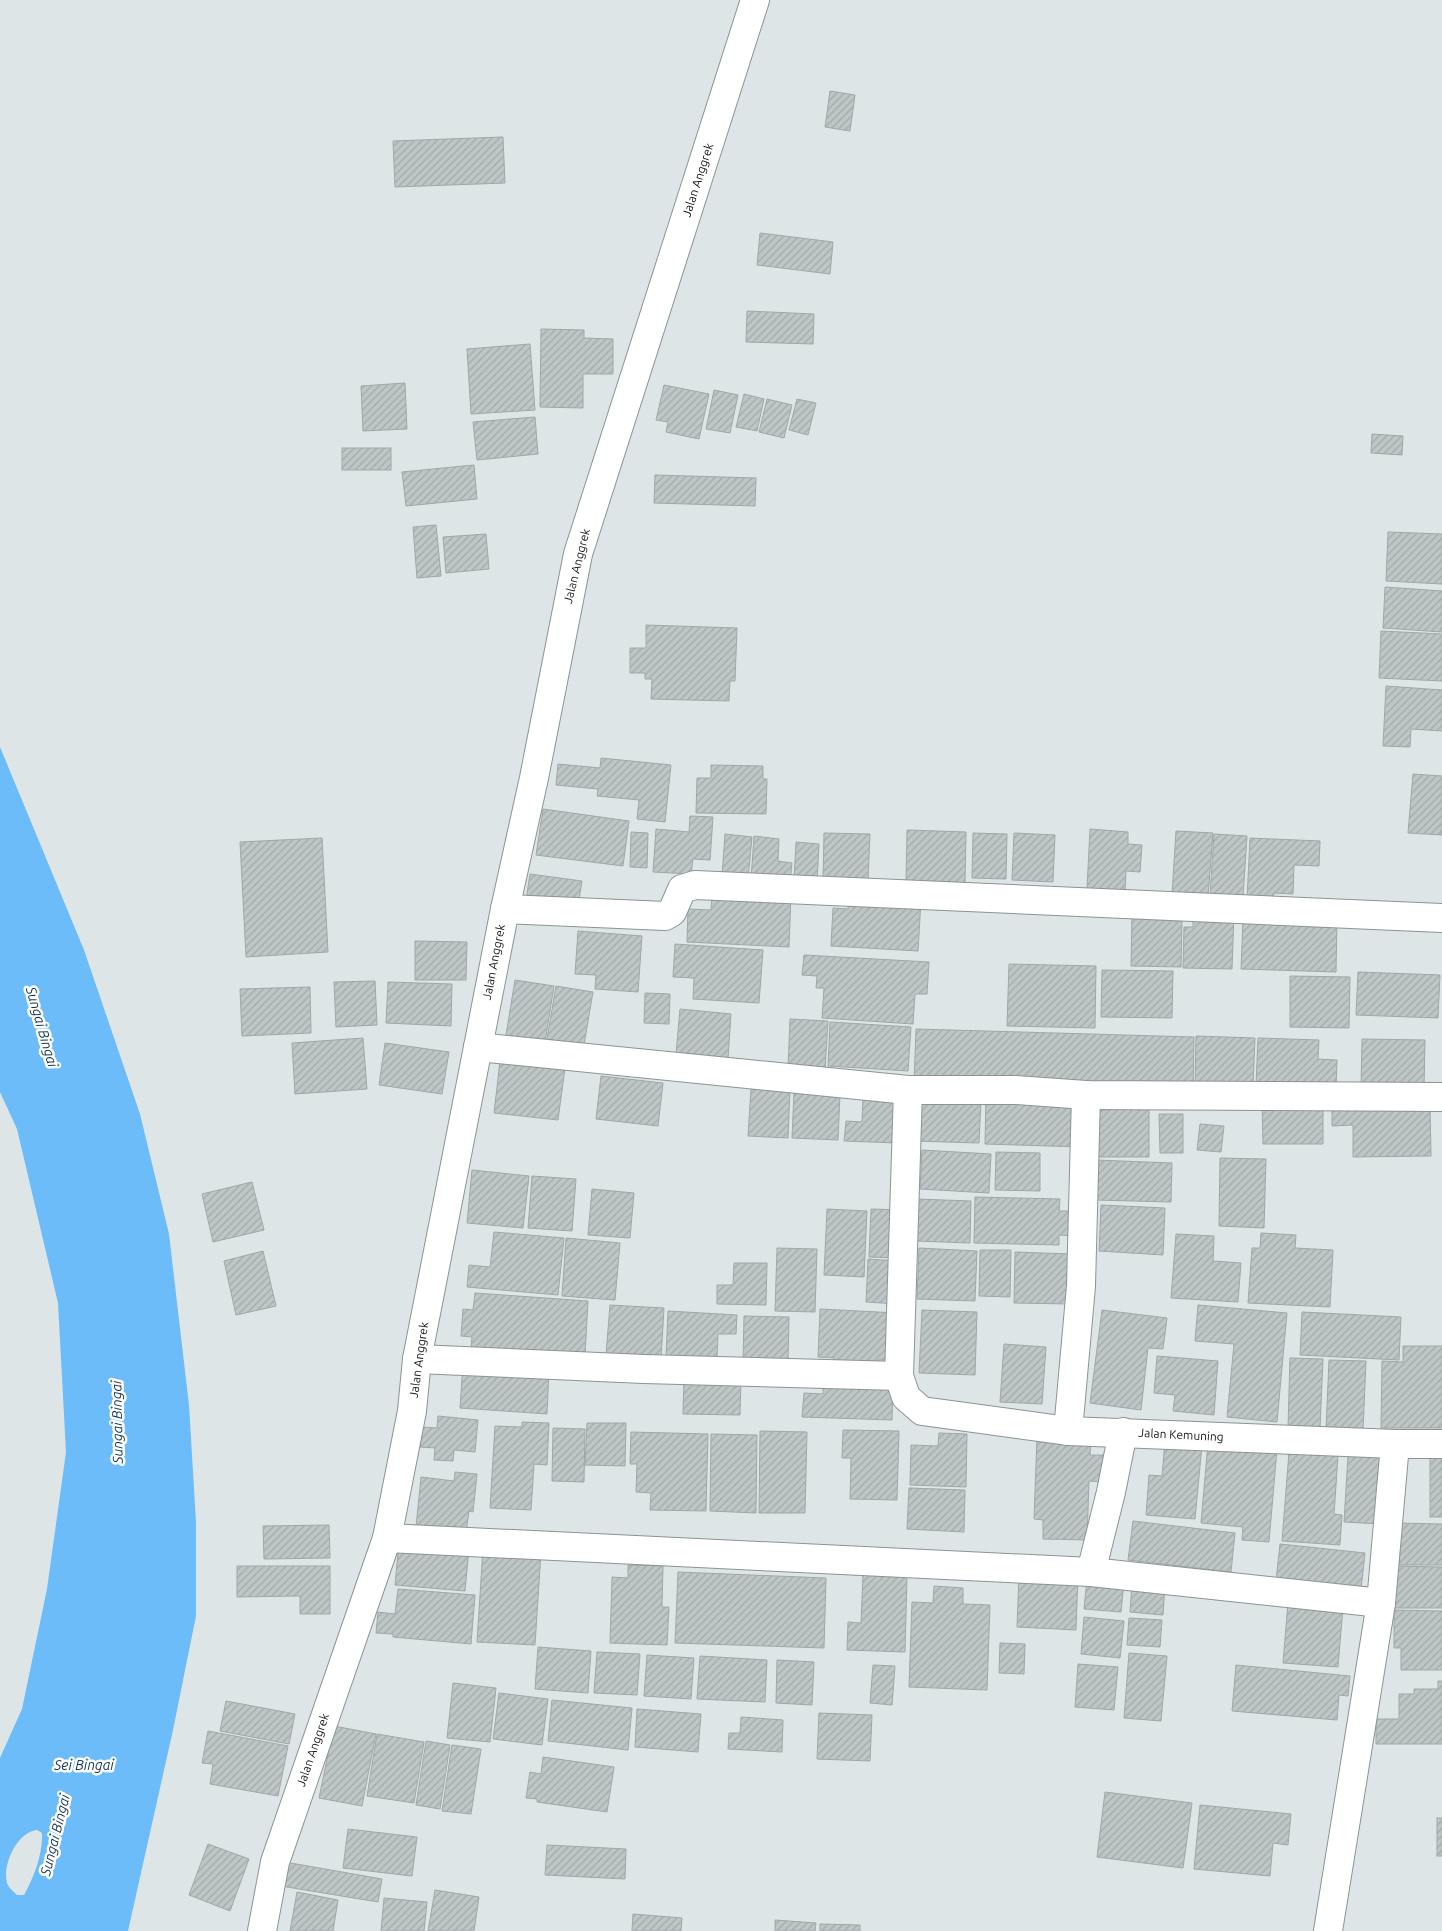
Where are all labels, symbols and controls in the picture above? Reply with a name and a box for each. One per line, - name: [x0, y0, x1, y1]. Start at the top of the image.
- street label: Jalan Anggrek: [679, 141, 716, 218]
- street label: Jalan Anggrek: [561, 527, 592, 605]
- street label: Jalan Anggrek: [480, 923, 507, 1001]
- water label: Sungai Bingai: [23, 984, 61, 1070]
- street label: Jalan Anggrek: [407, 1321, 430, 1399]
- water label: Sungai Bingai: [108, 1380, 126, 1465]
- street label: Jalan Kemuning: [1138, 1426, 1224, 1443]
- street label: Jalan Anggrek: [294, 1711, 331, 1788]
- water label: Sei Bingai: [53, 1757, 114, 1773]
- water label: Sungai Bingai: [37, 1792, 73, 1878]

